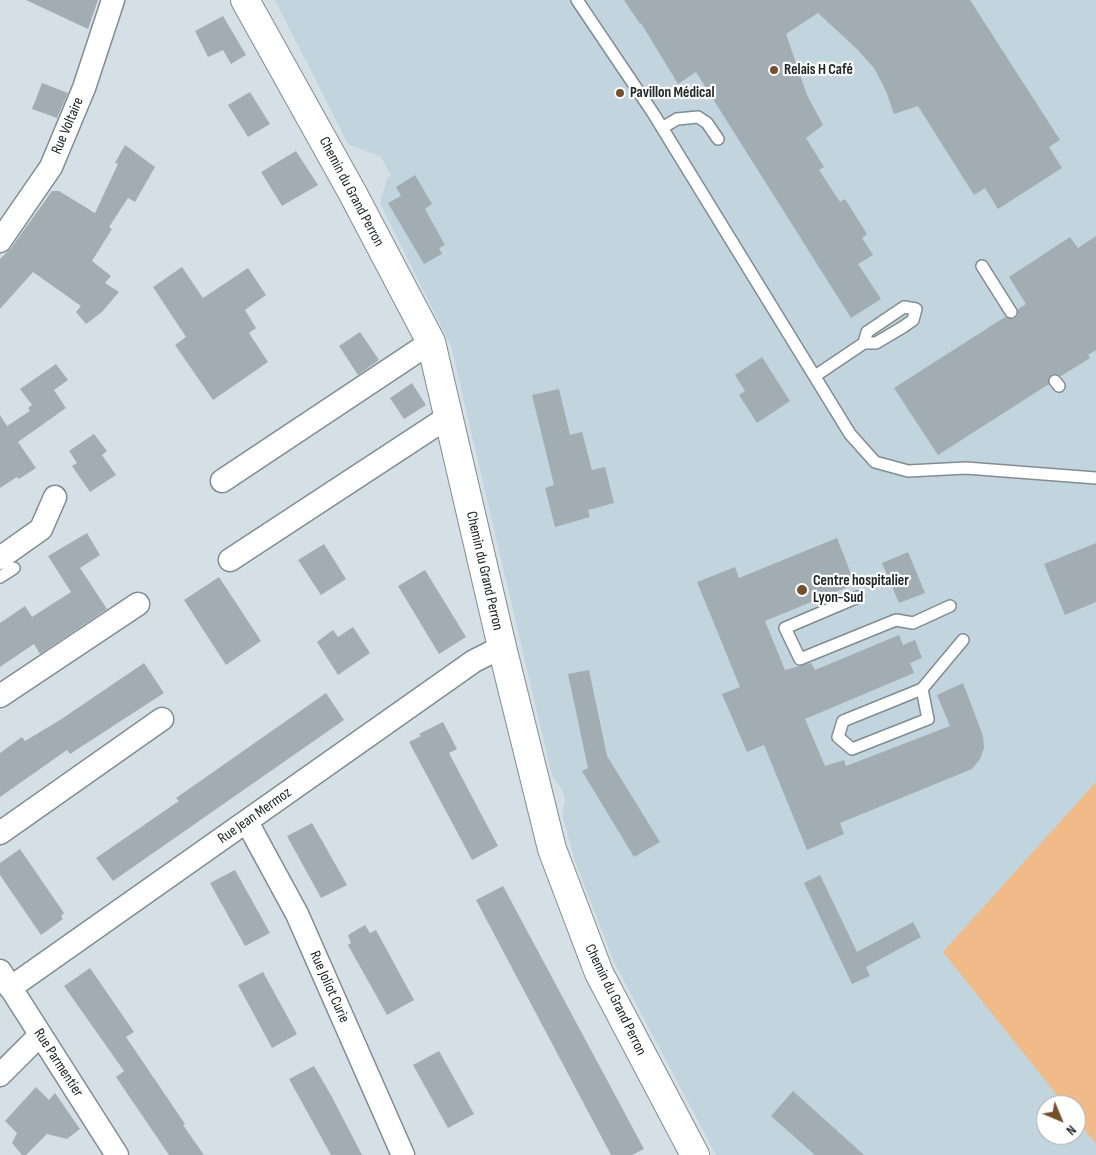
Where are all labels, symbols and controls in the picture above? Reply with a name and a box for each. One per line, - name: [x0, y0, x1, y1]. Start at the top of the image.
- place label: Relais H Café: [784, 61, 853, 79]
- marker: Relais H Café: [768, 64, 780, 76]
- place label: Pavillon Médical: [630, 84, 714, 102]
- marker: Pavillon Médical: [614, 87, 626, 99]
- street label: Rue Voltaire: [48, 95, 88, 157]
- street label: Chemin du Grand Perron: [314, 134, 388, 250]
- street label: Chemin du Grand Perron: [462, 510, 506, 632]
- place label: Centre hospitalier Lyon-Sud: [813, 572, 909, 607]
- marker: Centre hospitalier Lyon-Sud: [795, 583, 809, 597]
- street label: Rue Jean Mermoz: [215, 784, 295, 848]
- street label: Chemin du Grand Perron: [580, 941, 650, 1059]
- street label: Rue Joliot Curie: [305, 948, 353, 1026]
- street label: Rue Parmentier: [29, 1026, 87, 1100]
- north arrow: [1036, 1095, 1086, 1145]
- text: N: [1063, 1122, 1080, 1139]

